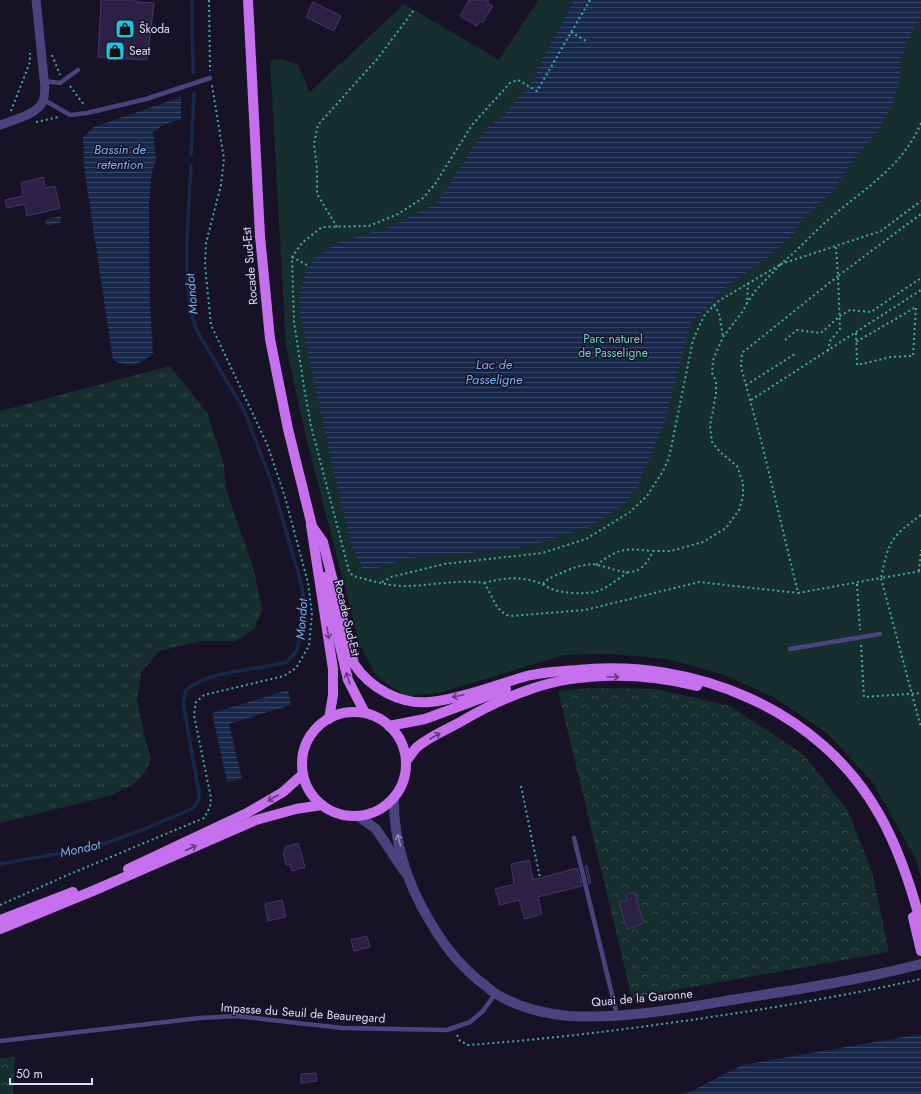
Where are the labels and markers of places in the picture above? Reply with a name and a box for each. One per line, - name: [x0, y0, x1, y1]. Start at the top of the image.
- shop icon: Škoda: [114, 18, 136, 40]
- place label: Škoda: [139, 20, 170, 38]
- shop icon: Seat: [104, 40, 126, 62]
- place label: Seat: [129, 42, 151, 60]

